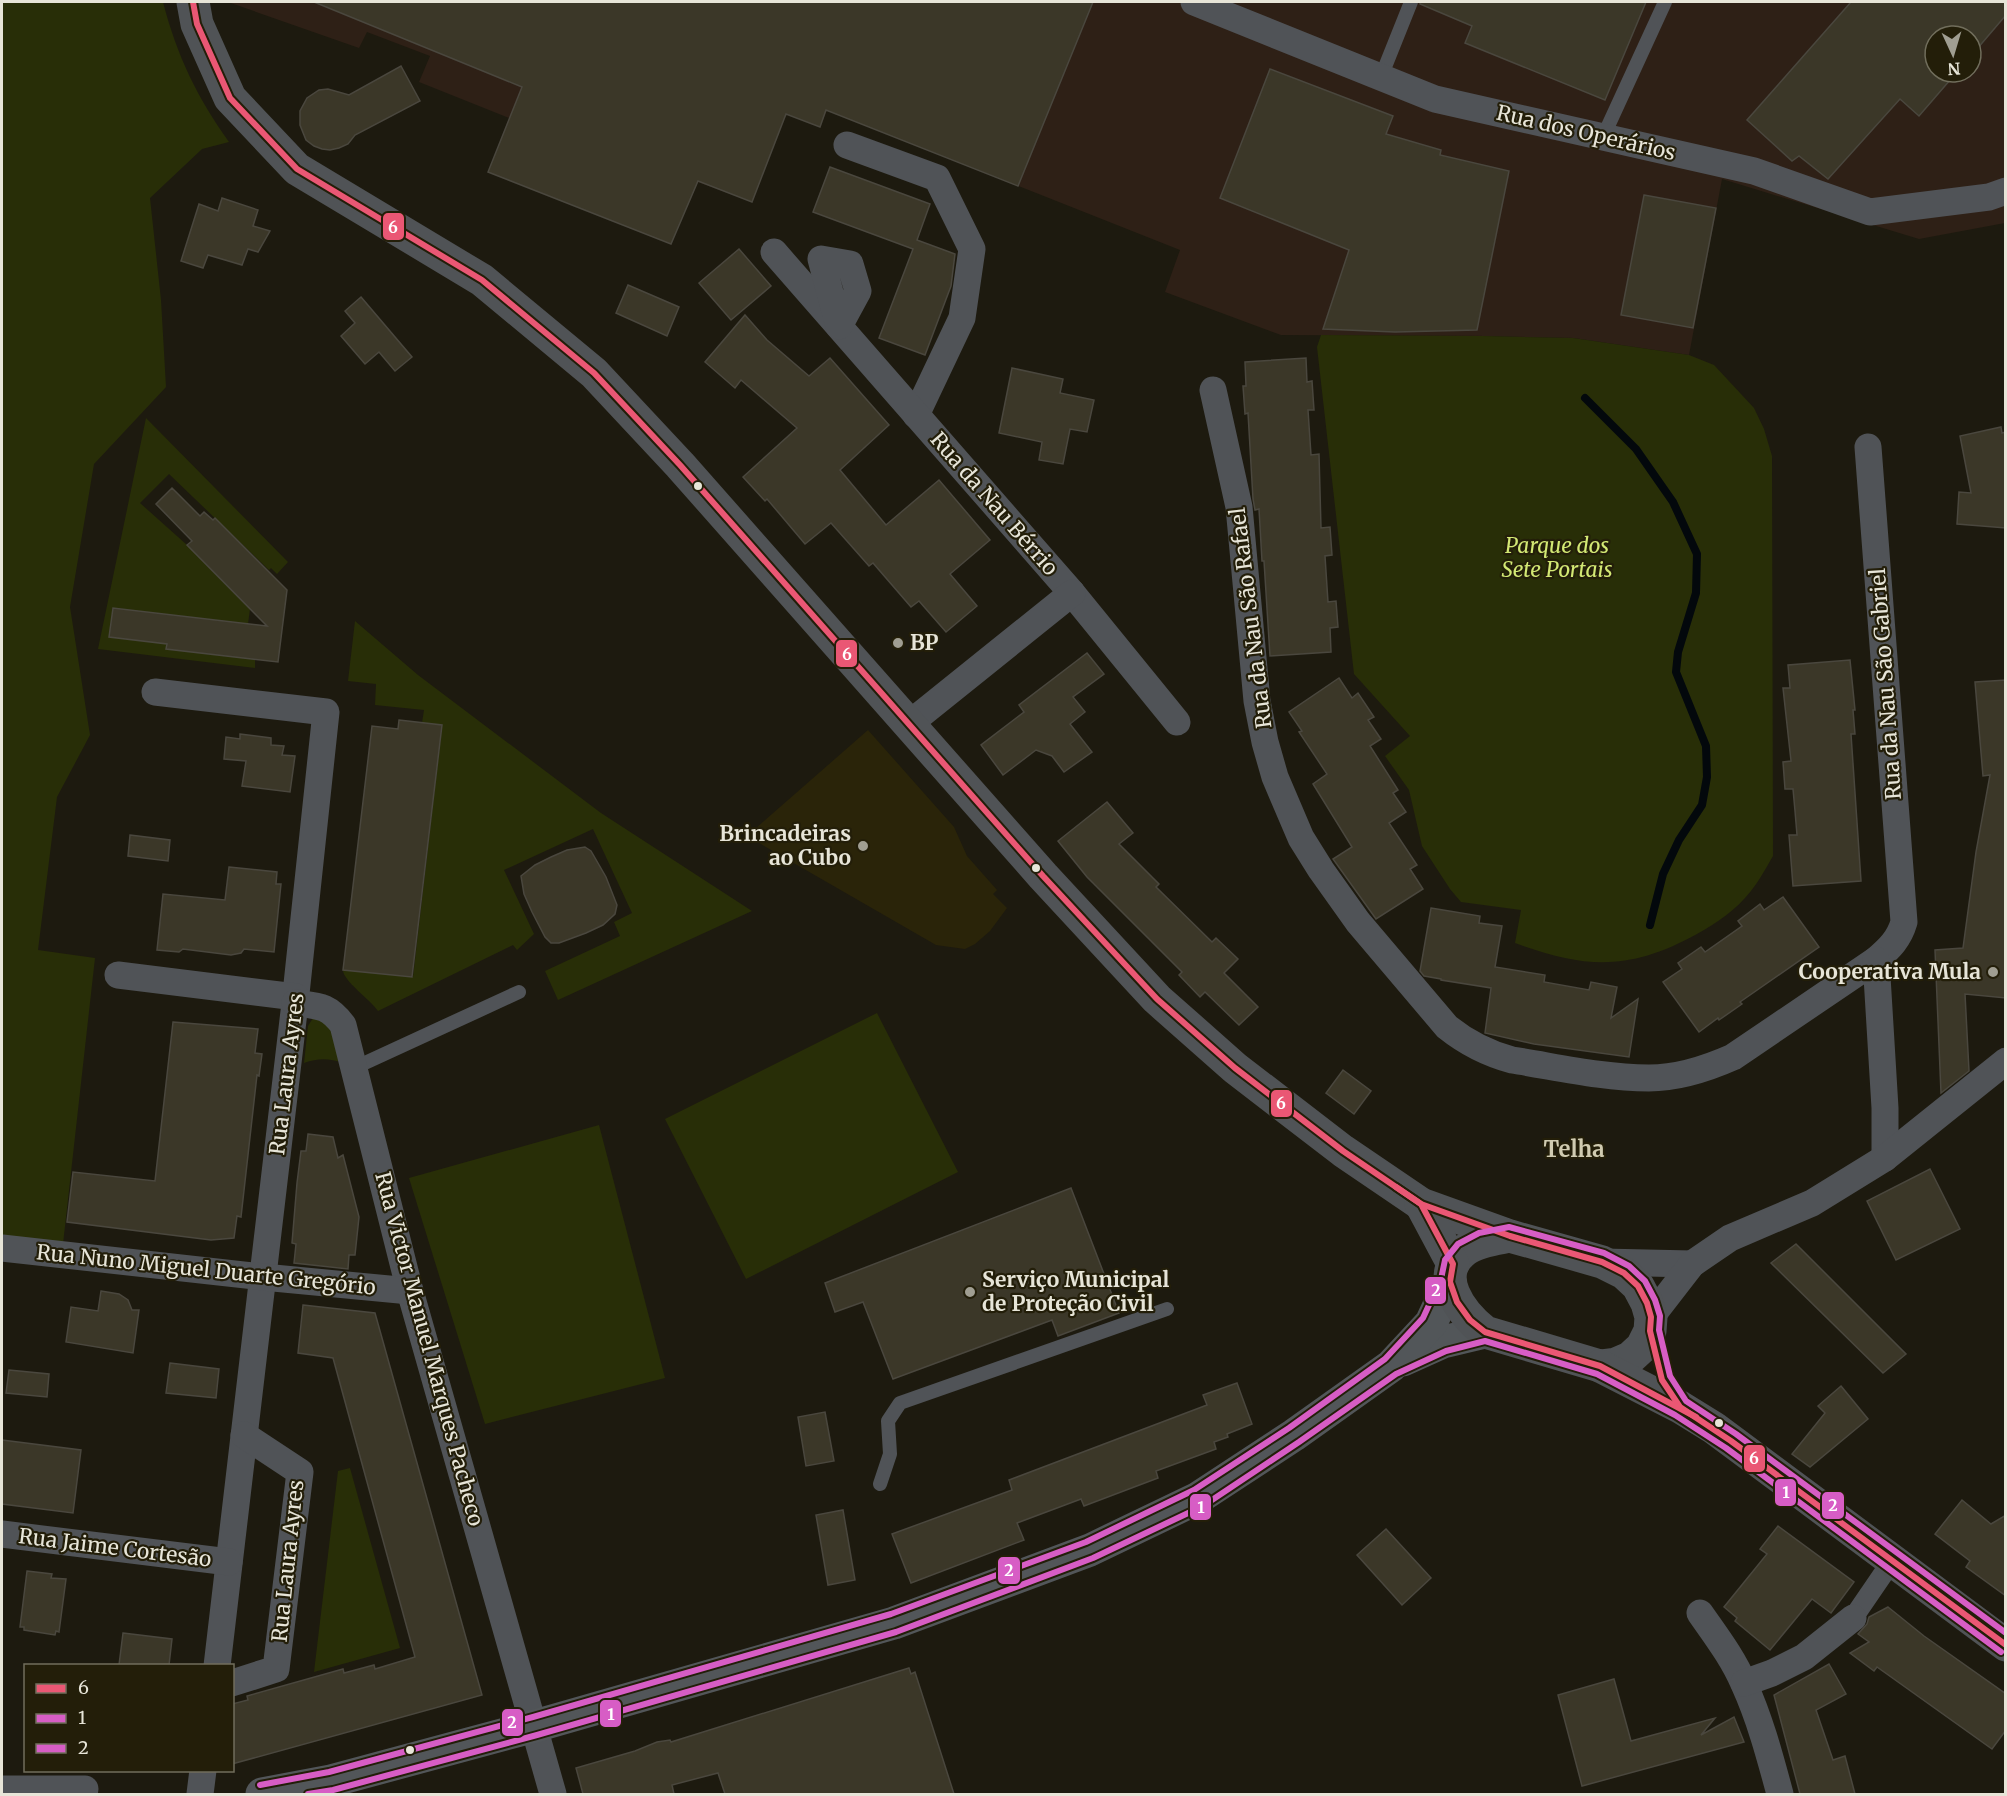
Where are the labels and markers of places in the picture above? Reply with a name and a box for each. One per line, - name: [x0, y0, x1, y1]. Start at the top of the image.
- unlabelled marker: [692, 480, 704, 492]
- place label: BP: [910, 629, 938, 656]
- marker: BP: [891, 636, 905, 650]
- place label: Brincadeiras ao Cubo: [719, 820, 851, 871]
- marker: Brincadeiras ao Cubo: [856, 839, 870, 853]
- unlabelled marker: [1030, 862, 1042, 874]
- place label: Cooperativa Mula: [1799, 958, 1981, 985]
- marker: Cooperativa Mula: [1986, 965, 2000, 979]
- place label: Serviço Municipal de Proteção Civil: [982, 1266, 1170, 1317]
- marker: Serviço Municipal de Proteção Civil: [963, 1285, 977, 1299]
- unlabelled marker: [1713, 1417, 1725, 1429]
- unlabelled marker: [404, 1744, 416, 1756]

